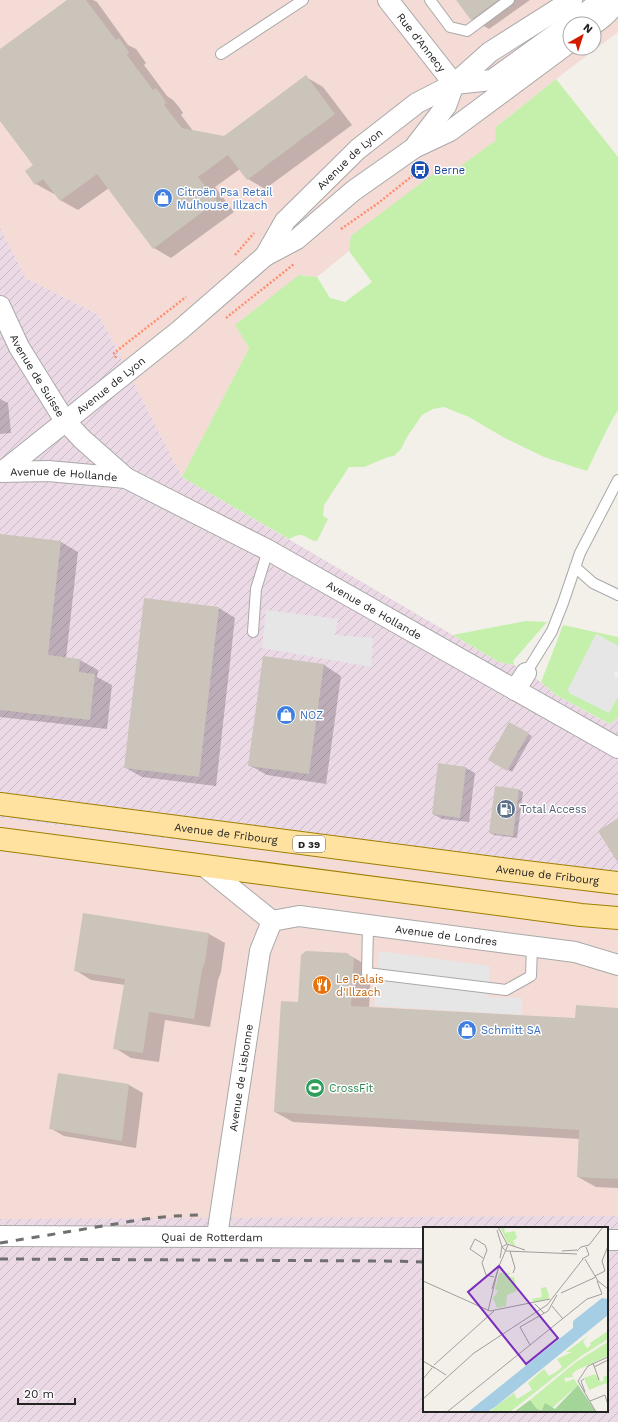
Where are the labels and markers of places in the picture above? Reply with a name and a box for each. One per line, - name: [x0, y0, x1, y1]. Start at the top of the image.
- bus stop icon: Berne: [409, 159, 431, 181]
- place label: Berne: [434, 164, 465, 177]
- place label: Citroën Psa Retail Mulhouse Illzach: [177, 186, 273, 212]
- shop icon: Citroën Psa Retail Mulhouse Illzach: [152, 187, 174, 209]
- shop icon: NOZ: [275, 704, 297, 726]
- place label: NOZ: [300, 709, 323, 722]
- fuel station icon: Total Access: [495, 798, 517, 820]
- place label: Total Access: [520, 803, 587, 816]
- place label: Le Palais d'Illzach: [336, 973, 384, 999]
- restaurant icon: Le Palais d'Illzach: [311, 974, 333, 996]
- shop icon: Schmitt SA: [456, 1019, 478, 1041]
- place label: Schmitt SA: [481, 1024, 541, 1037]
- sports icon: CrossFit: [304, 1077, 326, 1099]
- place label: CrossFit: [329, 1082, 374, 1095]

